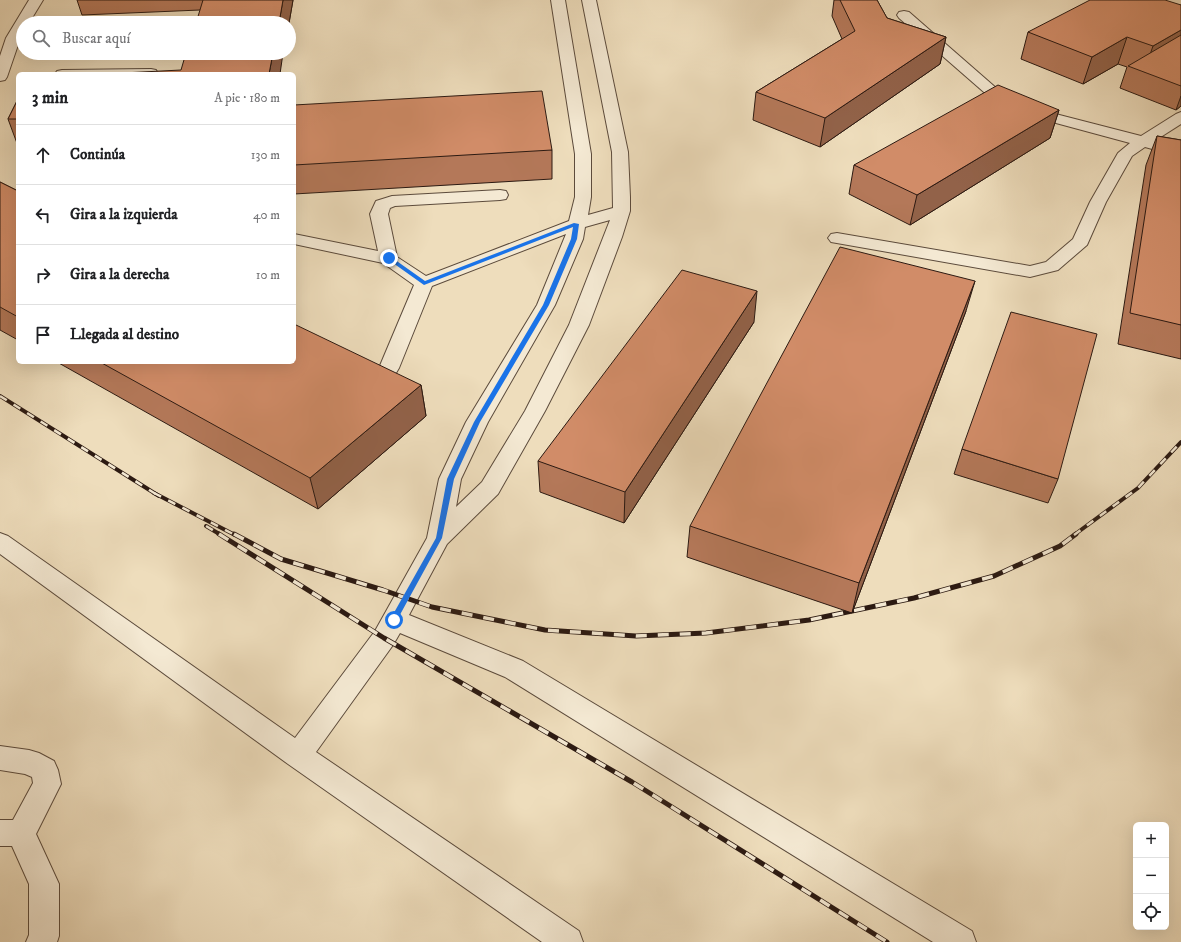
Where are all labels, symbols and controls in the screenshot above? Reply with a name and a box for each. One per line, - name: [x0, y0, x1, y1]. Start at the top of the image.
- search box: [16, 16, 296, 60]
- icon: search: [30, 27, 52, 49]
- text: Buscar aquí: [62, 29, 130, 48]
- text: 3 min: [32, 87, 68, 109]
- text: A pie · 180 m: [214, 90, 280, 106]
- icon: ahead: [32, 144, 54, 166]
- text: Continúa: [70, 145, 125, 164]
- text: 130 m: [251, 147, 280, 163]
- icon: left: [32, 204, 54, 226]
- text: Gira a la izquierda: [70, 205, 178, 224]
- text: 40 m: [253, 207, 280, 223]
- route end: [380, 249, 398, 267]
- icon: right: [32, 264, 54, 286]
- text: Gira a la derecha: [70, 265, 169, 284]
- text: 10 m: [256, 267, 280, 283]
- icon: arrive: [32, 324, 54, 346]
- text: Llegada al destino: [70, 325, 179, 344]
- route start: [385, 611, 403, 629]
- map controls: [1133, 822, 1169, 930]
- button: +: [1133, 822, 1169, 858]
- button: −: [1133, 858, 1169, 894]
- button: locate: [1133, 894, 1169, 930]

